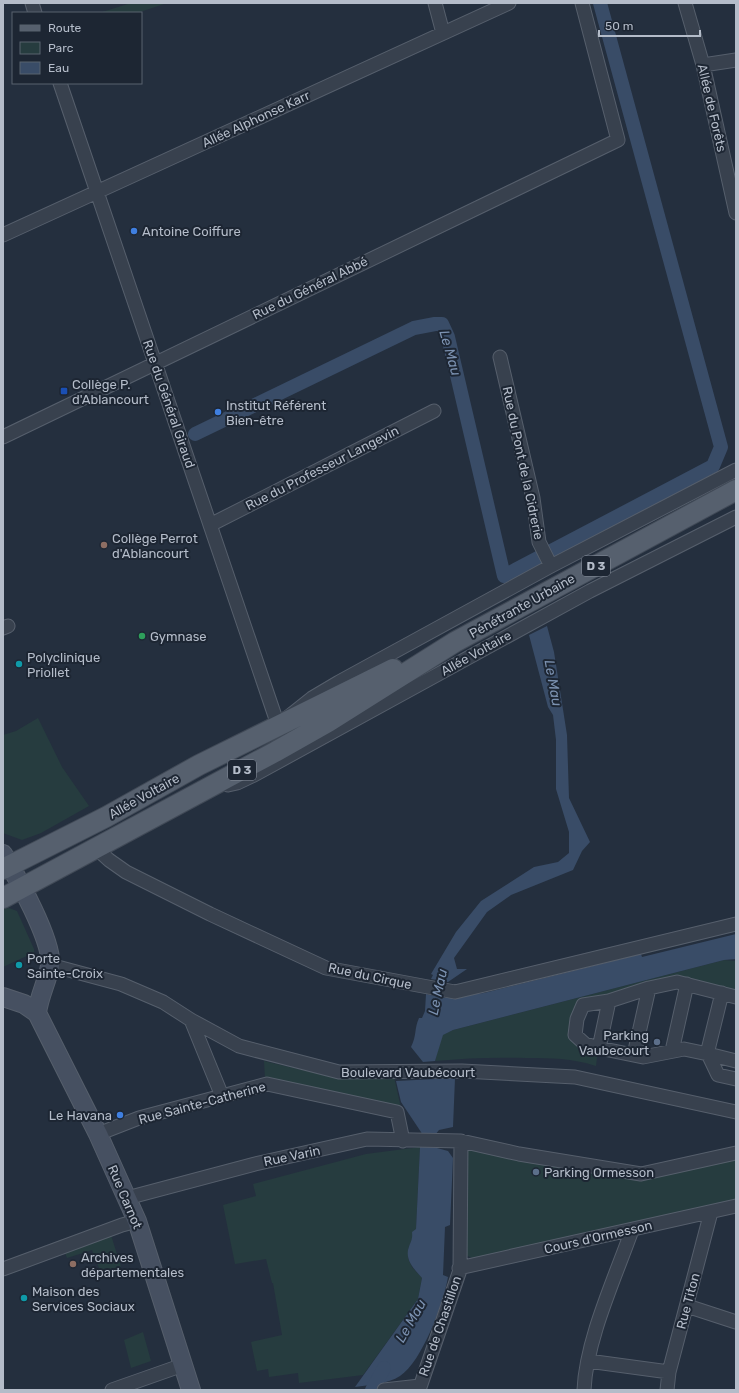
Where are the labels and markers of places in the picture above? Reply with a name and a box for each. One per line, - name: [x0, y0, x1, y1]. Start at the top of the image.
- place label: Antoine Coiffure: [142, 224, 241, 239]
- marker: Antoine Coiffure: [129, 226, 139, 236]
- place label: Collège P. d'Ablancourt: [72, 377, 149, 407]
- marker: Collège P. d'Ablancourt: [59, 386, 69, 396]
- place label: Institut Référent Bien-être: [226, 398, 326, 428]
- marker: Institut Référent Bien-être: [213, 407, 223, 417]
- place label: Collège Perrot d'Ablancourt: [112, 531, 198, 561]
- marker: Collège Perrot d'Ablancourt: [99, 540, 109, 550]
- place label: Gymnase: [150, 629, 207, 644]
- marker: Gymnase: [137, 631, 147, 641]
- place label: Polyclinique Priollet: [27, 650, 100, 680]
- marker: Polyclinique Priollet: [14, 659, 24, 669]
- place label: Porte Sainte-Croix: [27, 951, 103, 981]
- marker: Porte Sainte-Croix: [14, 960, 24, 970]
- place label: Parking Vaubecourt: [579, 1028, 649, 1058]
- marker: Parking Vaubecourt: [652, 1037, 662, 1047]
- place label: Le Havana: [49, 1108, 112, 1123]
- marker: Le Havana: [115, 1110, 125, 1120]
- place label: Parking Ormesson: [544, 1165, 654, 1181]
- marker: Parking Ormesson: [531, 1167, 541, 1177]
- place label: Archives départementales: [81, 1250, 185, 1280]
- marker: Archives départementales: [68, 1259, 78, 1269]
- place label: Maison des Services Sociaux: [32, 1284, 135, 1314]
- marker: Maison des Services Sociaux: [19, 1293, 29, 1303]

